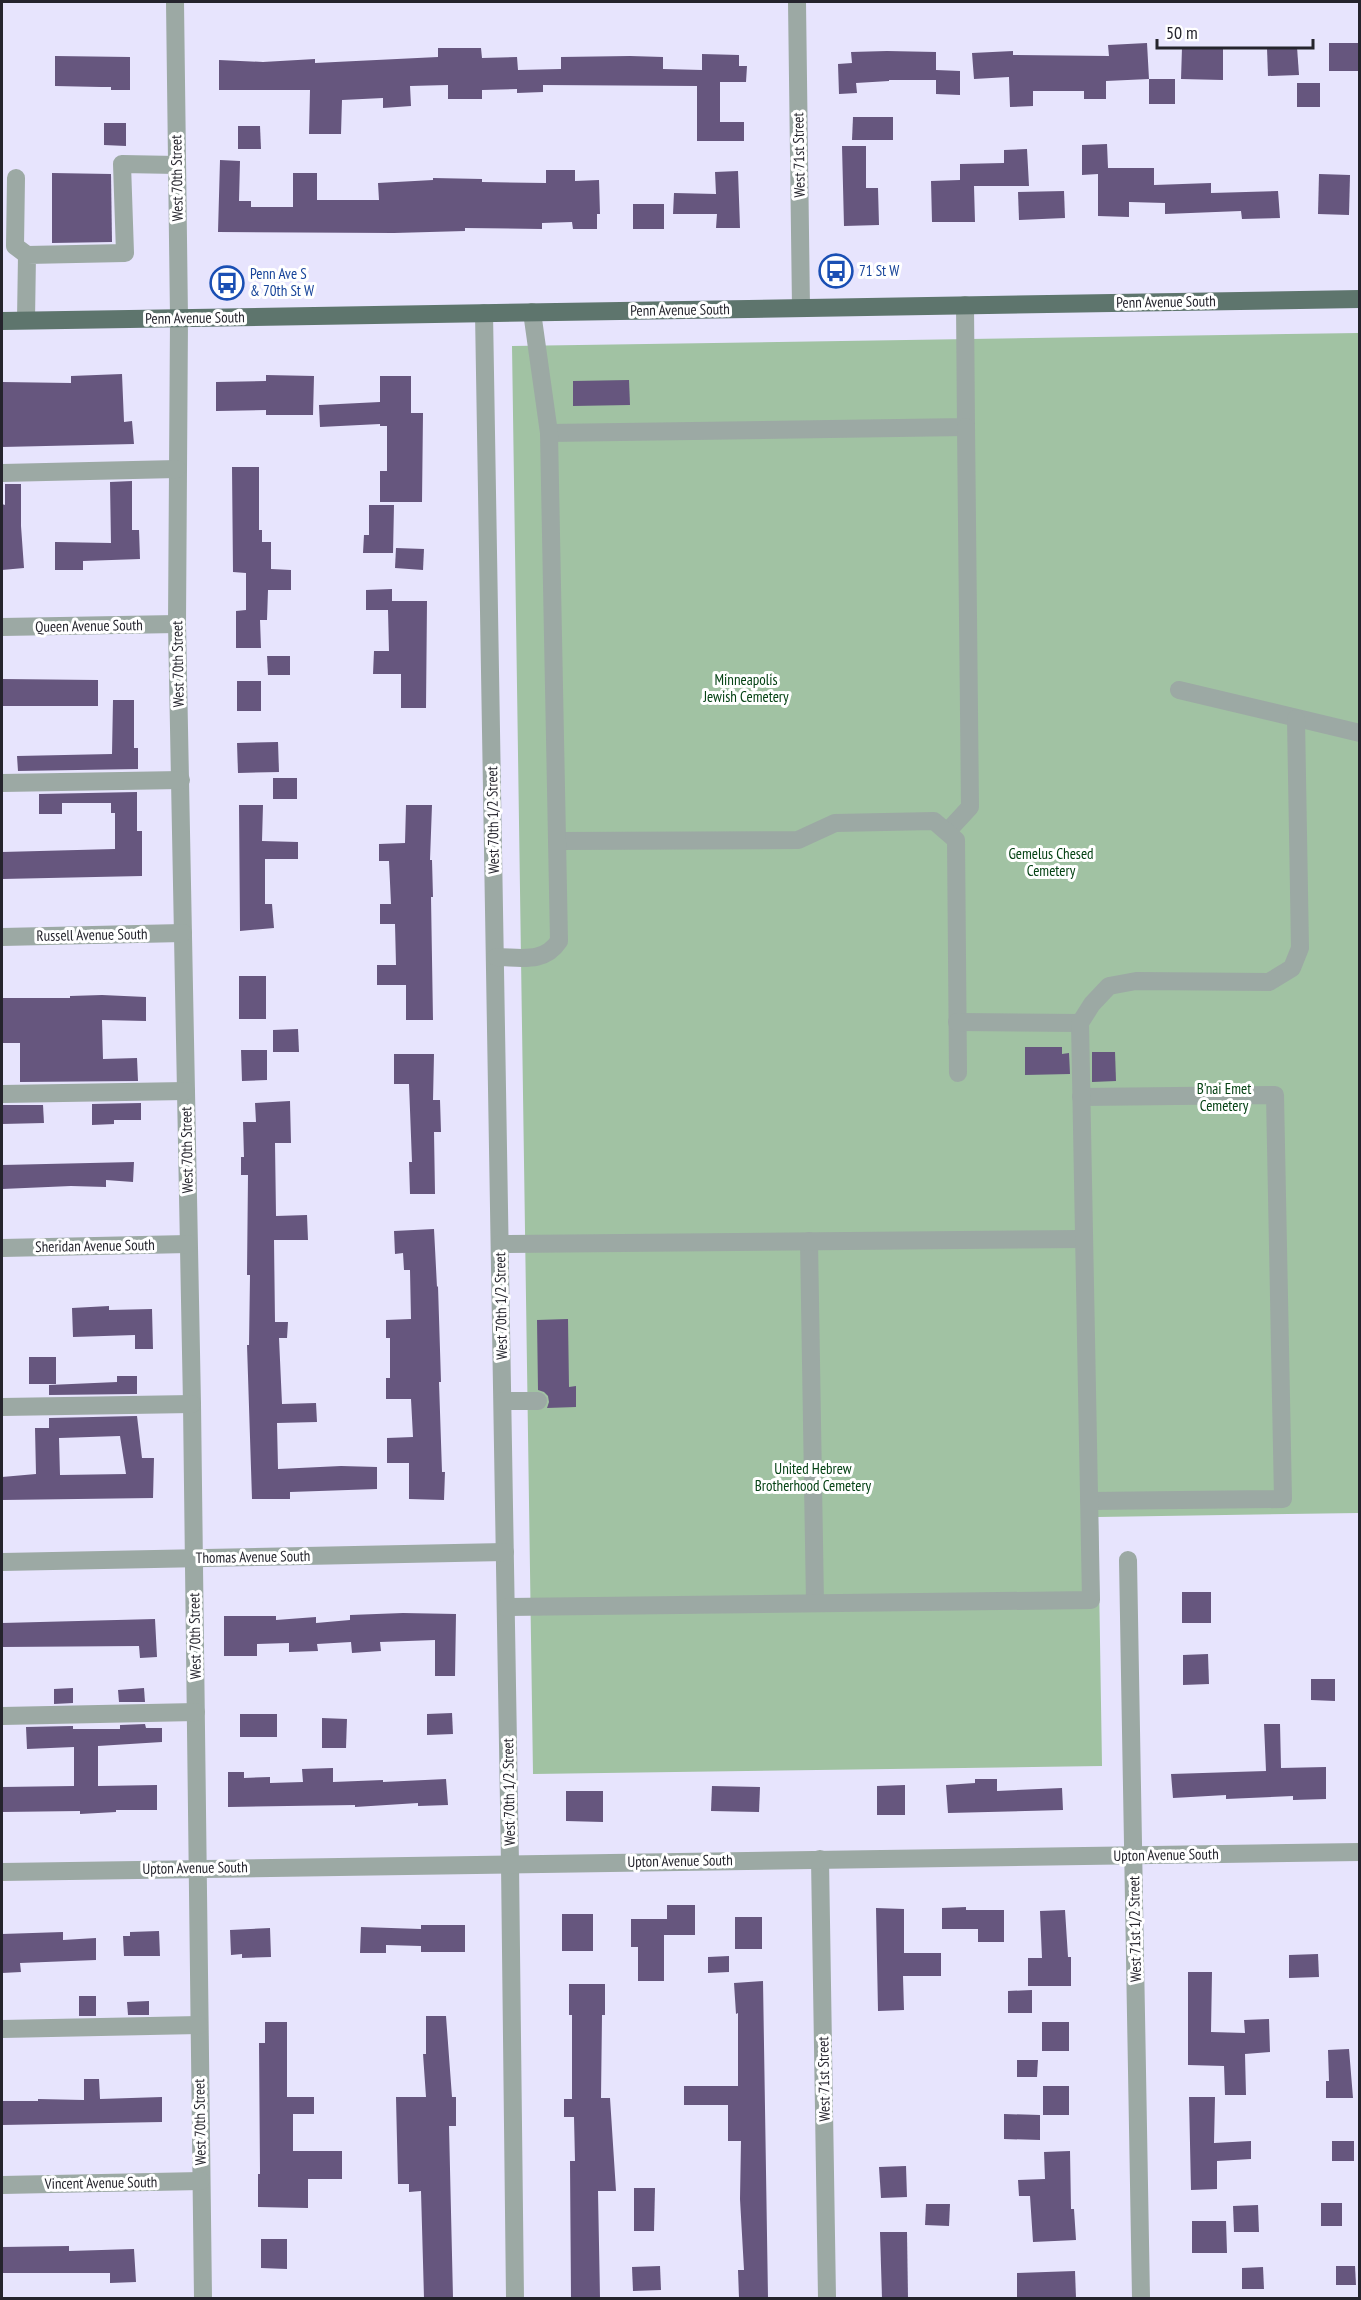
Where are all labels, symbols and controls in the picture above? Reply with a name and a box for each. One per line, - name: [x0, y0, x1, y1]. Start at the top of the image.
- scale bar: [1157, 12, 1313, 50]
- text: 50 m: [1166, 21, 1198, 44]
- street label: West 71st Street: [788, 112, 809, 198]
- street label: West 70th Street: [166, 135, 187, 221]
- bus stop icon: 71 St W: [818, 253, 854, 289]
- place label: 71 St W: [859, 261, 899, 280]
- place label: Penn Ave S & 70th St W: [250, 264, 314, 300]
- bus stop icon: Penn Ave S & 70th St W: [209, 265, 245, 301]
- street label: Penn Avenue South: [1116, 291, 1216, 312]
- street label: Penn Avenue South: [630, 299, 730, 320]
- street label: Penn Avenue South: [145, 307, 245, 328]
- street label: Queen Avenue South: [35, 615, 143, 636]
- street label: West 70th Street: [167, 621, 188, 707]
- park label: Minneapolis Jewish Cemetery: [702, 670, 789, 706]
- street label: West 70th 1/2 Street: [482, 766, 503, 874]
- park label: Gemelus Chesed Cemetery: [1008, 844, 1094, 880]
- street label: Russell Avenue South: [36, 924, 148, 945]
- park label: B'nai Emet Cemetery: [1197, 1079, 1251, 1115]
- street label: West 70th Street: [176, 1107, 197, 1193]
- street label: Sheridan Avenue South: [35, 1235, 155, 1256]
- street label: West 70th 1/2 Street: [490, 1252, 511, 1360]
- park label: United Hebrew Brotherhood Cemetery: [755, 1459, 872, 1495]
- street label: Thomas Avenue South: [196, 1546, 310, 1567]
- street label: West 70th Street: [184, 1593, 205, 1679]
- street label: West 70th 1/2 Street: [498, 1738, 519, 1846]
- street label: Upton Avenue South: [1113, 1844, 1219, 1865]
- street label: Upton Avenue South: [627, 1850, 733, 1871]
- street label: Upton Avenue South: [142, 1857, 248, 1878]
- street label: West 71st 1/2 Street: [1124, 1876, 1145, 1982]
- street label: West 71st Street: [813, 2036, 834, 2122]
- street label: West 70th Street: [189, 2079, 210, 2165]
- street label: Vincent Avenue South: [43, 2172, 158, 2193]

